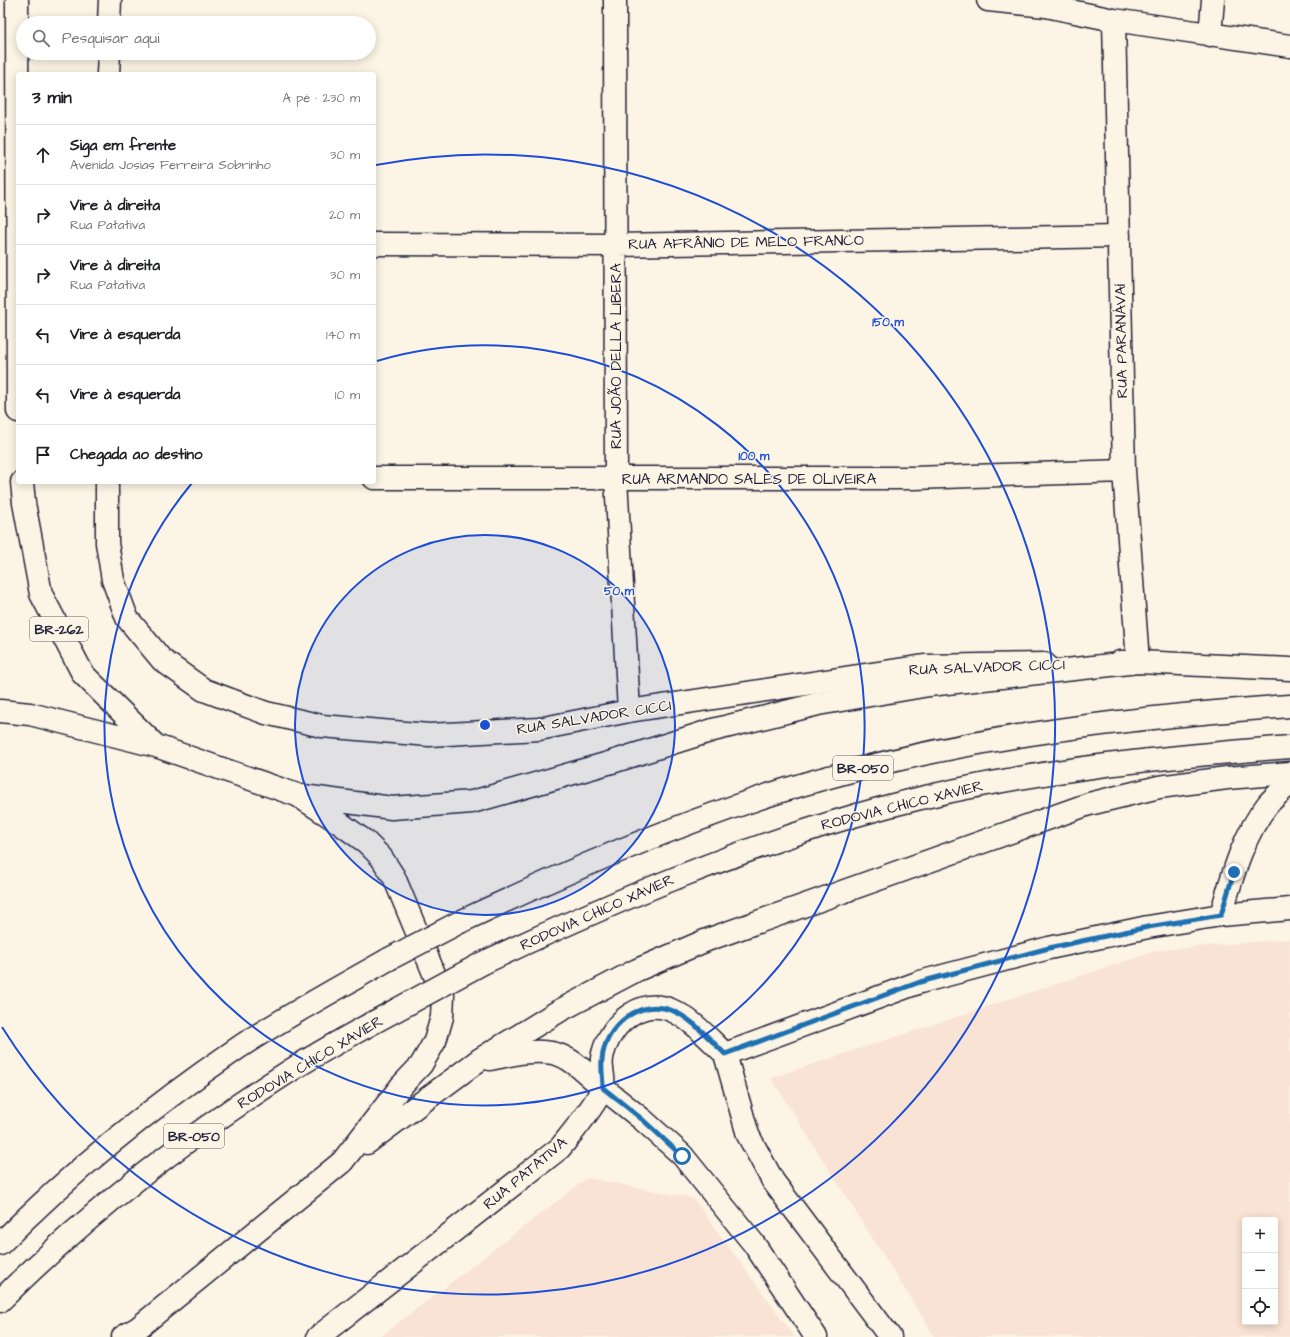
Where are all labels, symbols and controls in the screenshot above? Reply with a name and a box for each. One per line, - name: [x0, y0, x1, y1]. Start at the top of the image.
- search box: [16, 16, 376, 60]
- icon: search: [30, 27, 52, 49]
- text: Pesquisar aqui: [62, 28, 159, 49]
- text: 3 min: [32, 86, 72, 110]
- text: A pé · 230 m: [282, 89, 360, 107]
- text: Siga em frente: [70, 135, 176, 156]
- icon: ahead: [32, 144, 54, 166]
- text: 30 m: [330, 146, 360, 164]
- text: Avenida Josias Ferreira Sobrinho: [70, 156, 271, 174]
- text: Vire à direita: [70, 195, 160, 216]
- icon: right: [32, 204, 54, 226]
- text: 20 m: [329, 206, 360, 224]
- text: Rua Patativa: [70, 216, 145, 234]
- street label: RUA AFRÂNIO DE MELO FRANCO: [628, 230, 864, 255]
- text: Vire à direita: [70, 255, 160, 276]
- street label: RUA JOÃO DELLA LIBERA: [606, 263, 627, 449]
- icon: right: [32, 264, 54, 286]
- text: 30 m: [330, 266, 360, 284]
- text: Rua Patativa: [70, 276, 145, 294]
- street label: RUA PARANÁVAÍ: [1110, 284, 1133, 398]
- text: 150 m: [872, 314, 905, 331]
- icon: left: [32, 324, 54, 346]
- text: Vire à esquerda: [70, 324, 180, 345]
- text: 140 m: [326, 326, 360, 344]
- icon: left: [32, 384, 54, 406]
- text: Vire à esquerda: [70, 384, 180, 405]
- text: 10 m: [335, 386, 360, 404]
- icon: arrive: [32, 444, 54, 466]
- text: Chegada ao destino: [70, 444, 203, 465]
- text: 100 m: [739, 448, 770, 465]
- street label: RUA ARMANDO SALES DE OLIVEIRA: [622, 469, 877, 490]
- text: 50 m: [604, 583, 635, 600]
- road number: BR-262: [30, 617, 88, 641]
- street label: RUA SALVADOR CICCI: [909, 654, 1065, 681]
- street label: RUA SALVADOR CICCI: [515, 695, 673, 740]
- centre of rings: [478, 718, 492, 732]
- road number: BR-050: [833, 756, 893, 780]
- street label: RODOVIA CHICO XAVIER: [819, 775, 985, 836]
- route end: [1225, 863, 1243, 881]
- street label: RODOVIA CHICO XAVIER: [517, 869, 677, 956]
- street label: RODOVIA CHICO XAVIER: [234, 1011, 387, 1114]
- road number: BR-050: [164, 1124, 224, 1148]
- street label: RUA PATATIVA: [479, 1132, 572, 1215]
- route start: [673, 1147, 691, 1165]
- map controls: [1242, 1217, 1278, 1325]
- button: +: [1242, 1217, 1278, 1253]
- button: −: [1242, 1253, 1278, 1289]
- button: locate: [1242, 1289, 1278, 1325]

